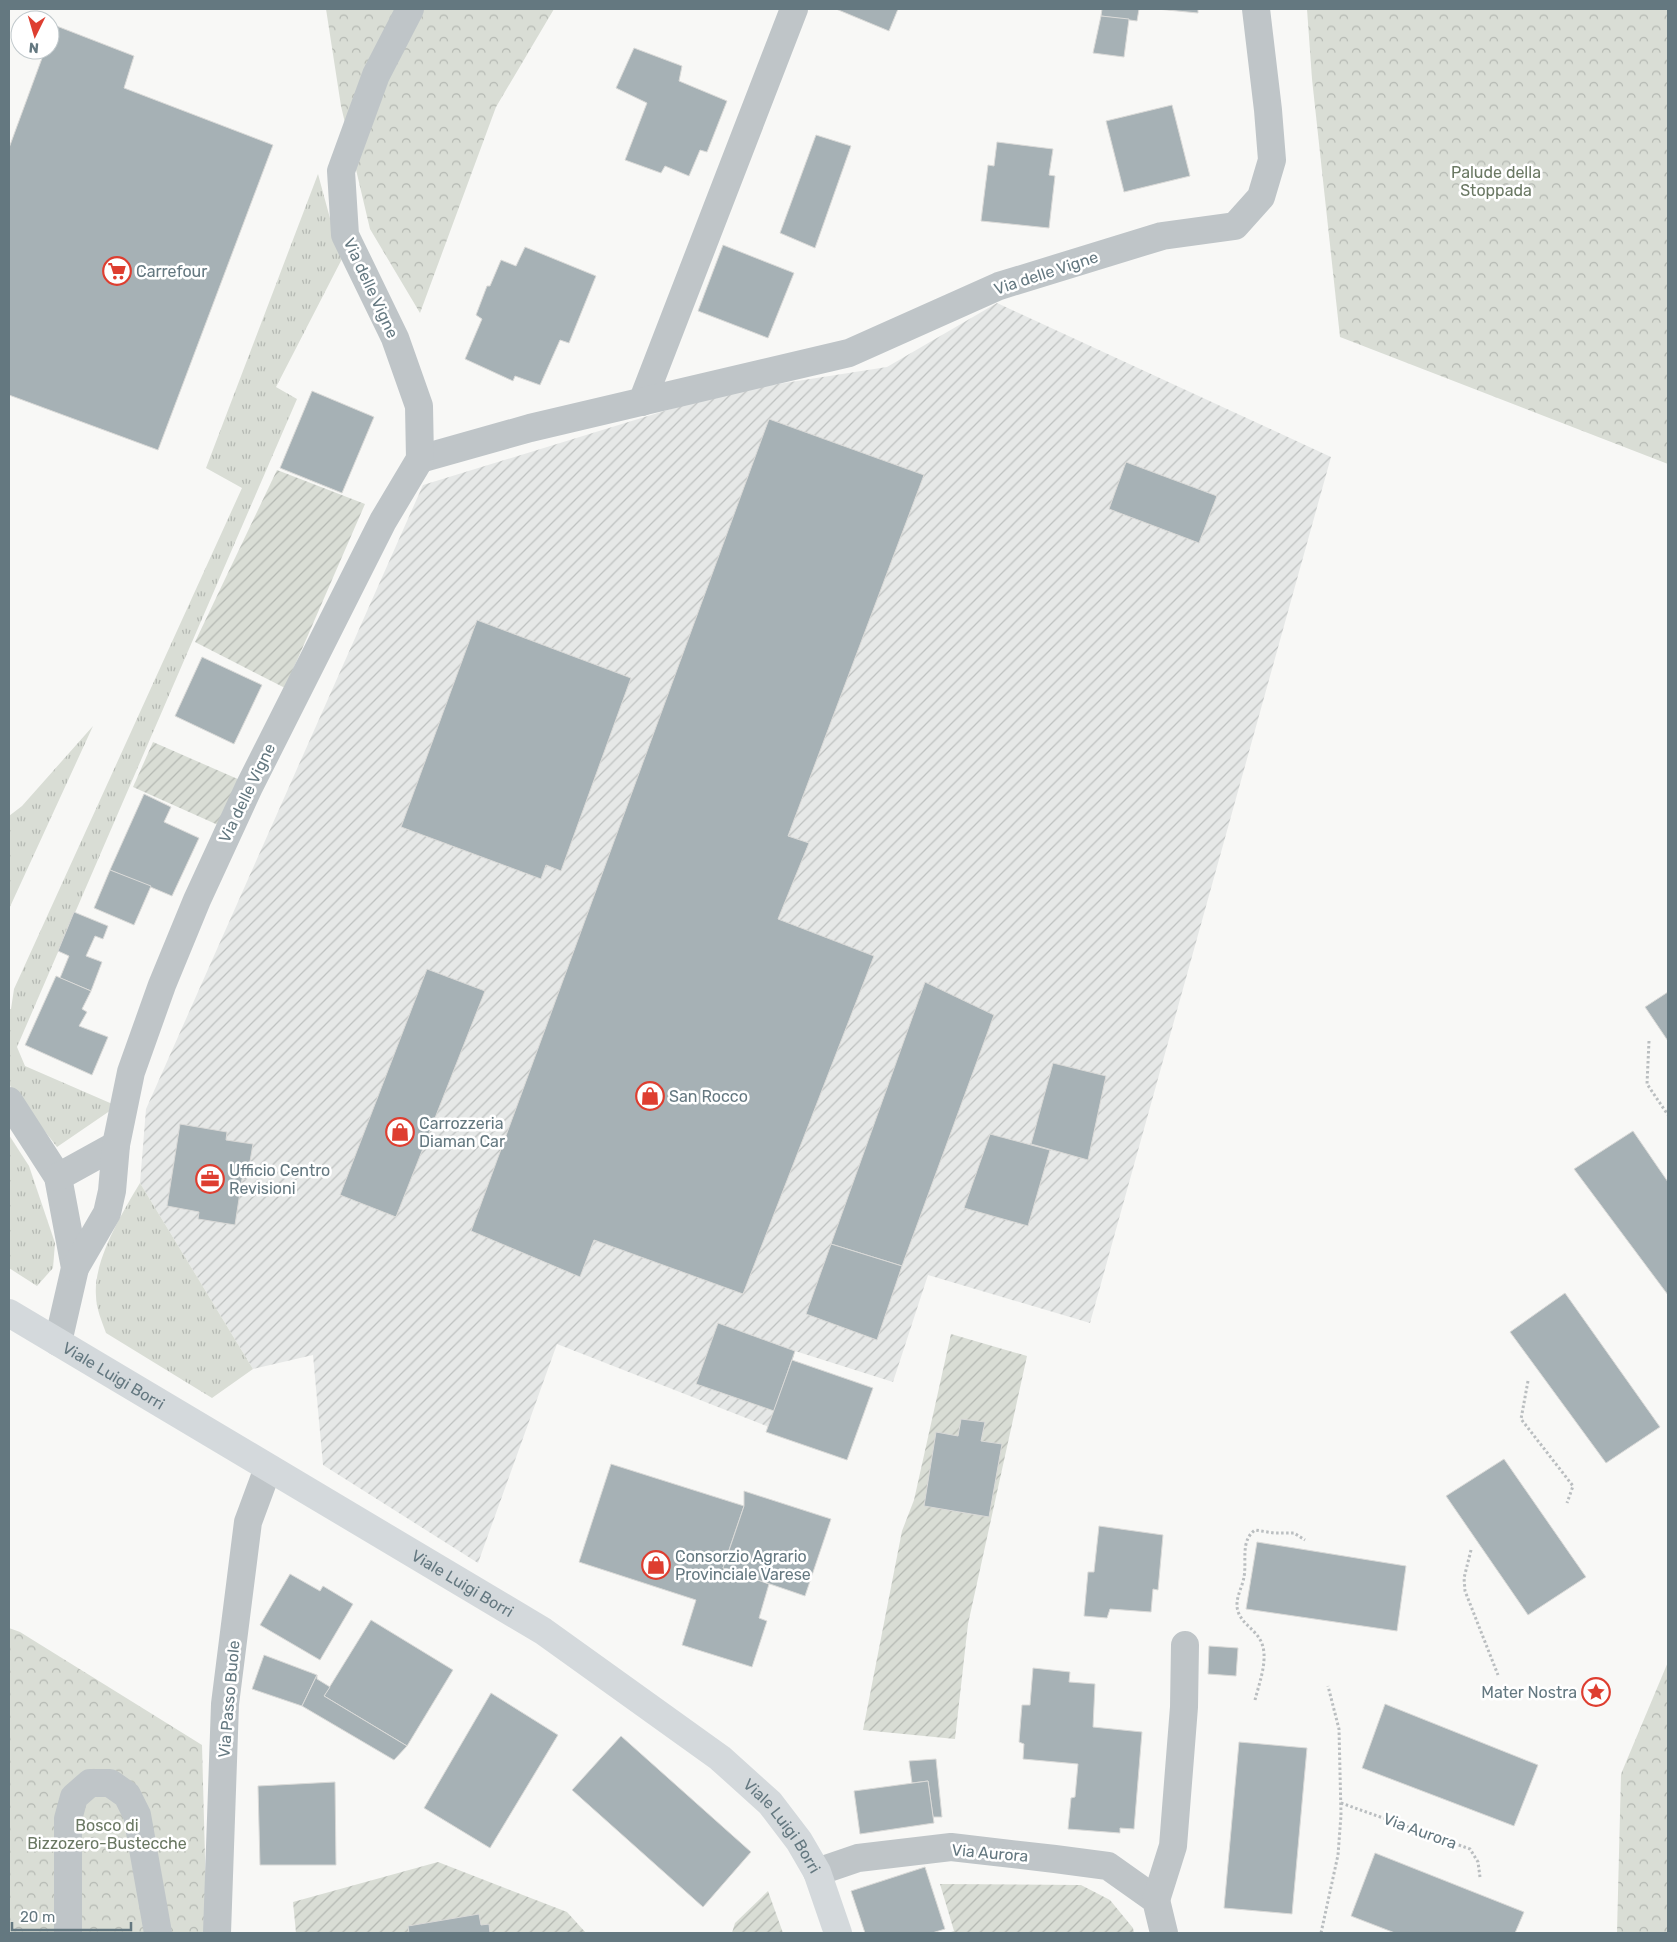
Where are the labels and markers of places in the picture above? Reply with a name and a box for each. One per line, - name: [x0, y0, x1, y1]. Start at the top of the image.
- supermarket icon: Carrefour: [102, 256, 132, 286]
- place label: Carrefour: [136, 262, 207, 281]
- shop icon: San Rocco: [635, 1081, 665, 1111]
- place label: San Rocco: [669, 1087, 748, 1106]
- place label: Carrozzeria Diaman Car: [419, 1114, 505, 1151]
- shop icon: Carrozzeria Diaman Car: [385, 1117, 415, 1147]
- place label: Ufficio Centro Revisioni: [229, 1161, 330, 1198]
- office icon: Ufficio Centro Revisioni: [195, 1164, 225, 1194]
- place label: Consorzio Agrario Provinciale Varese: [675, 1547, 811, 1584]
- shop icon: Consorzio Agrario Provinciale Varese: [641, 1550, 671, 1580]
- place icon: Mater Nostra: [1581, 1677, 1611, 1707]
- place label: Mater Nostra: [1481, 1683, 1577, 1702]

